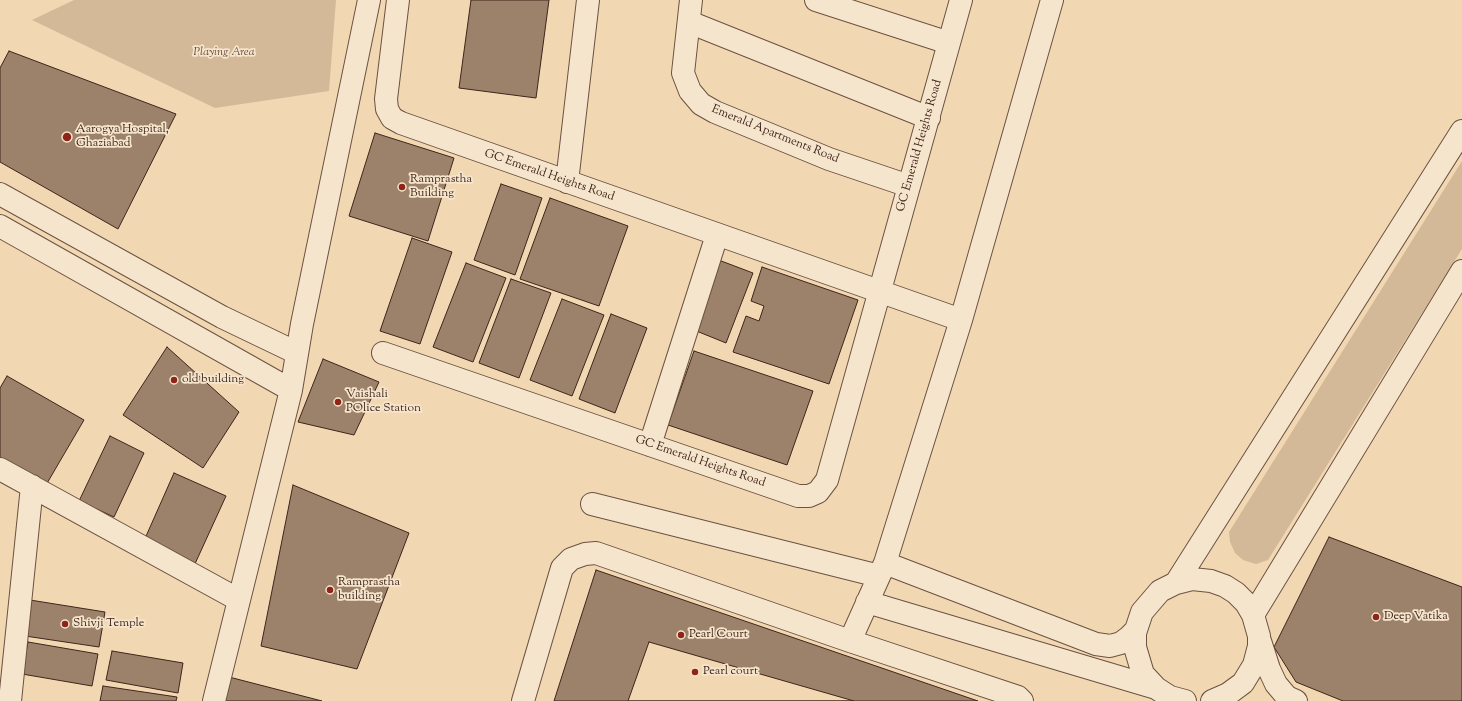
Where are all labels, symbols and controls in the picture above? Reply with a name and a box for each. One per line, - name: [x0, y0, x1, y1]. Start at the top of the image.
- park label: Playing Area: [193, 46, 255, 60]
- street label: GC Emerald Heights Road: [894, 78, 946, 214]
- street label: Emerald Apartments Road: [709, 103, 841, 167]
- place label: Aarogya Hospital, Ghaziabad: [76, 123, 169, 151]
- marker: Aarogya Hospital, Ghaziabad: [61, 131, 73, 143]
- street label: GC Emerald Heights Road: [482, 147, 616, 205]
- place label: Ramprastha Building: [410, 173, 472, 201]
- marker: Ramprastha Building: [397, 182, 407, 192]
- place label: old building: [182, 373, 244, 387]
- marker: old building: [169, 375, 179, 385]
- place label: Vaishali POlice Station: [346, 388, 421, 416]
- marker: Vaishali POlice Station: [333, 397, 343, 407]
- street label: GC Emerald Heights Road: [633, 433, 767, 491]
- place label: Ramprastha building: [338, 576, 400, 604]
- marker: Ramprastha building: [325, 585, 335, 595]
- place label: Deep Vatika: [1384, 610, 1448, 624]
- marker: Deep Vatika: [1371, 612, 1381, 622]
- place label: Shivji Temple: [73, 617, 144, 631]
- marker: Shivji Temple: [60, 619, 70, 629]
- place label: Pearl Court: [689, 628, 748, 642]
- marker: Pearl Court: [676, 630, 686, 640]
- place label: Pearl court: [703, 665, 758, 679]
- marker: Pearl court: [690, 667, 700, 677]

